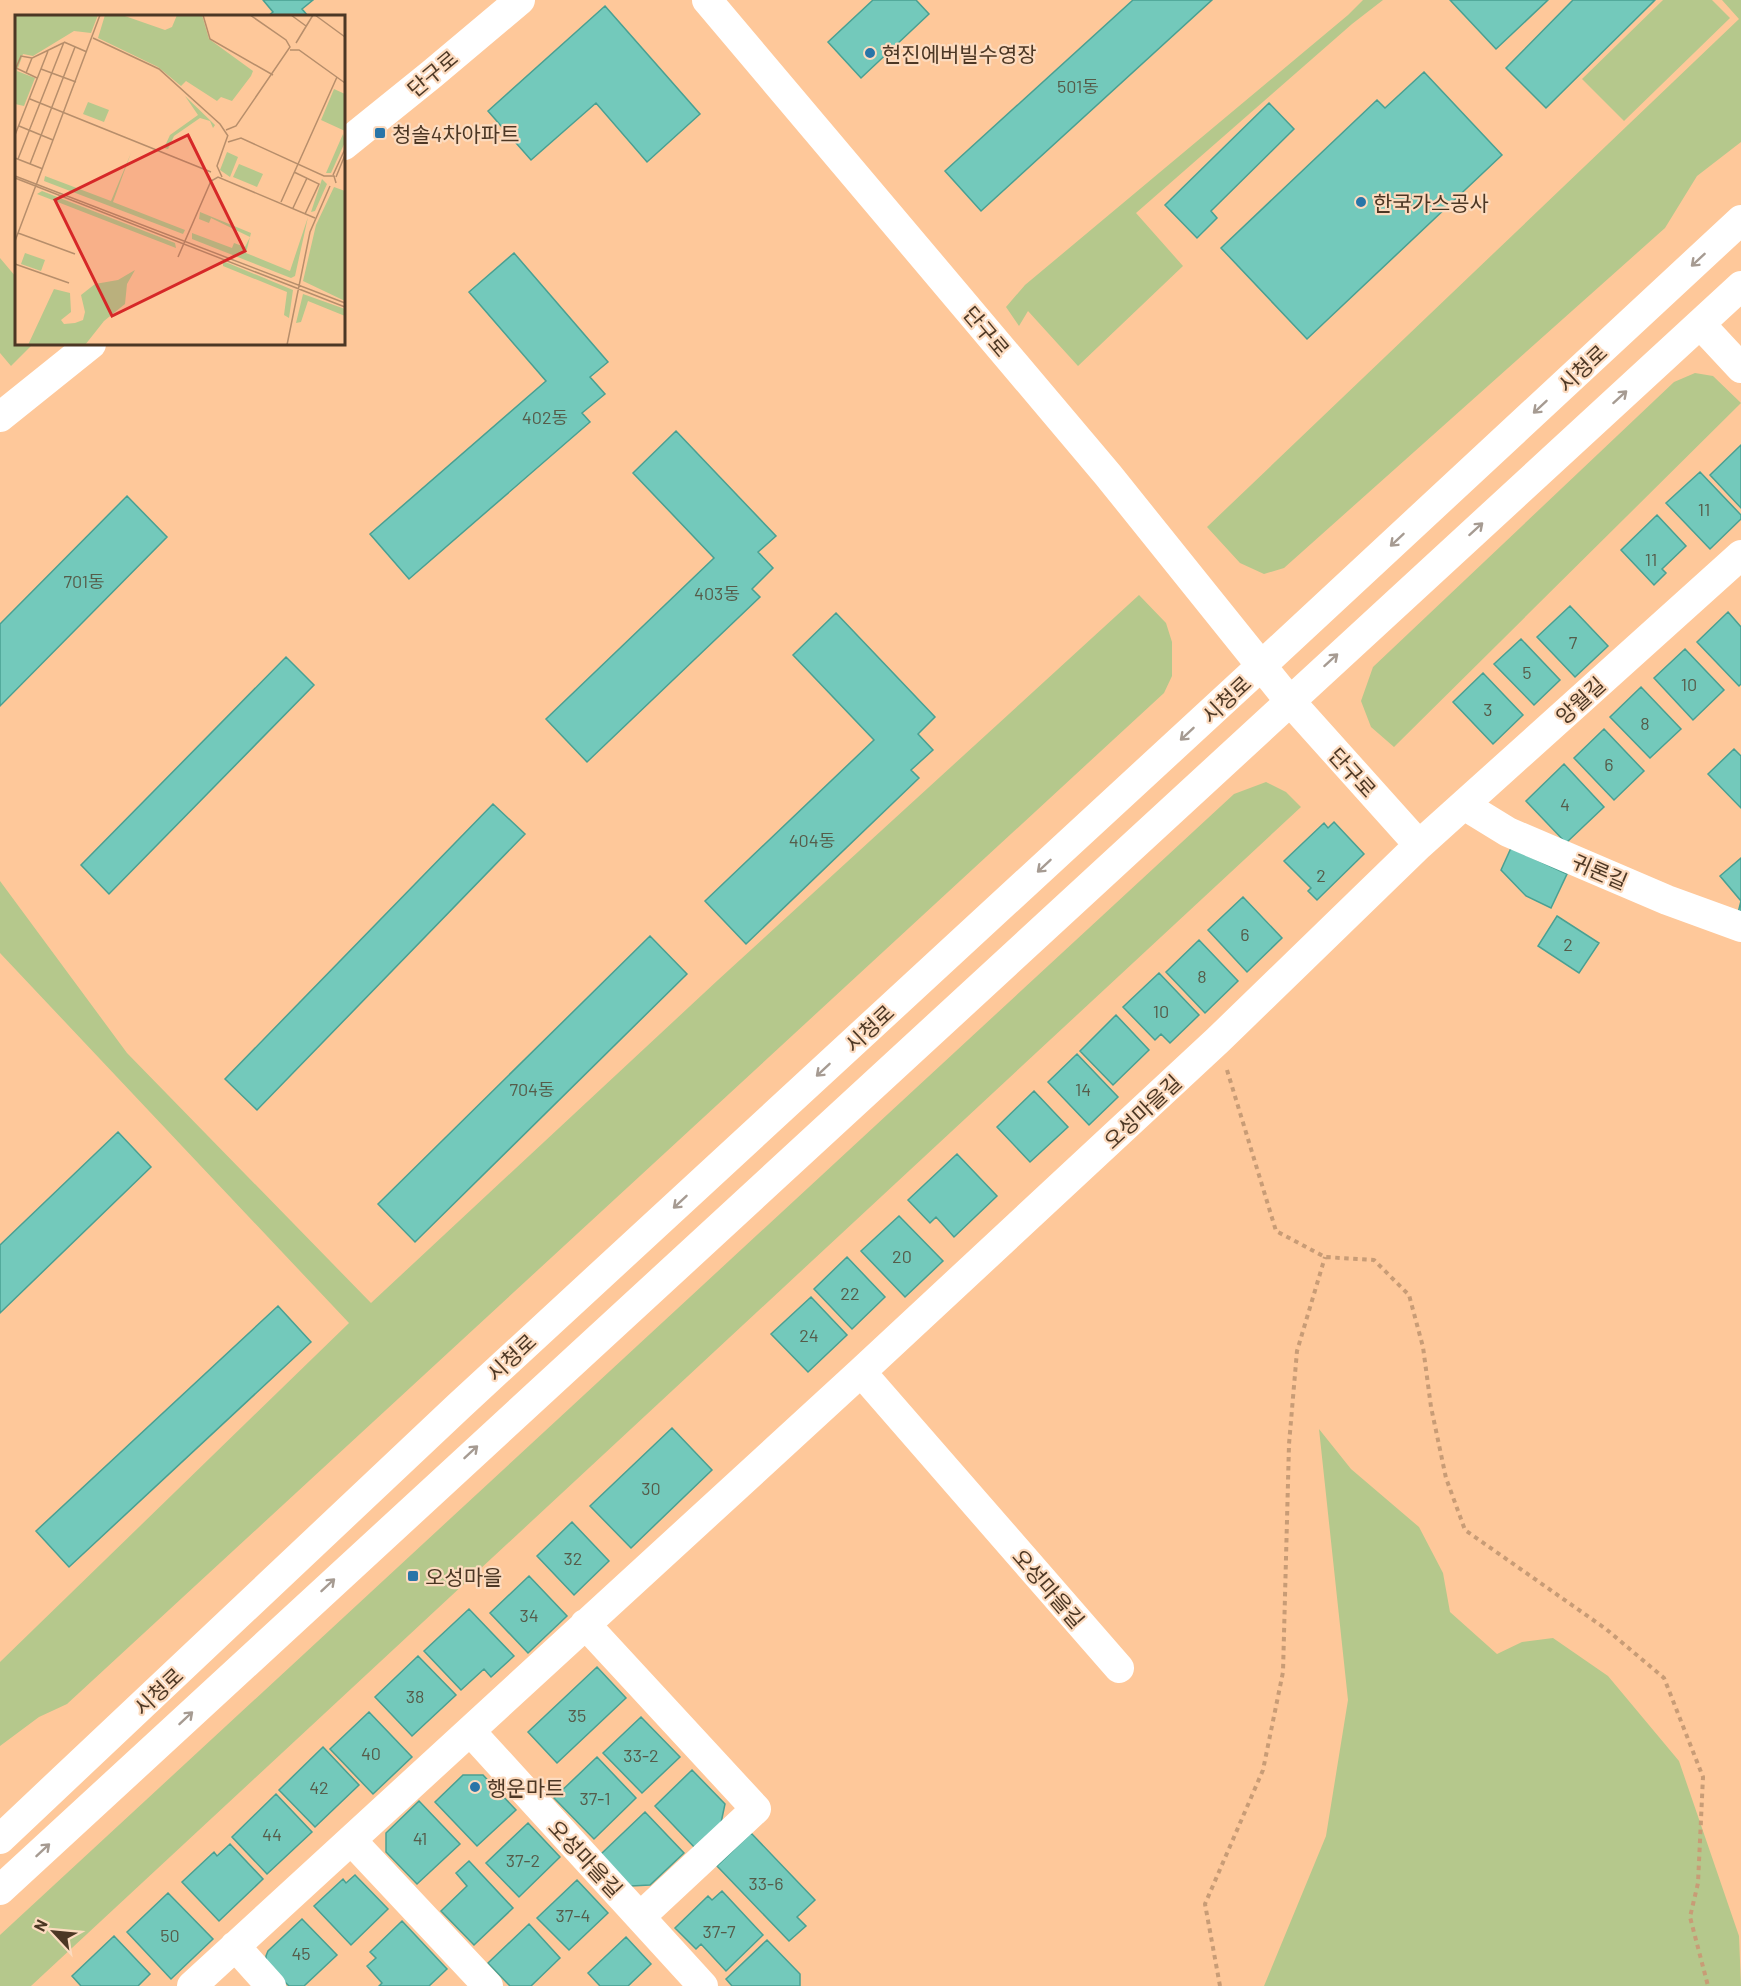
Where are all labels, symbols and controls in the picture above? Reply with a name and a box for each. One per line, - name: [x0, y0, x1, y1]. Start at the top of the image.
- inset map: [15, 15, 345, 345]
- place label: 현진에버빌수영장: [882, 41, 1037, 66]
- street label: 단구로: [402, 45, 462, 101]
- marker: 현진에버빌수영장: [863, 46, 877, 60]
- house number: 501동: [1057, 75, 1099, 97]
- place label: 청솔4차아파트: [392, 121, 520, 146]
- marker: 청솔4차아파트: [373, 126, 387, 140]
- place label: 한국가스공사: [1373, 190, 1489, 215]
- marker: 한국가스공사: [1354, 195, 1368, 209]
- one-way arrow: [1691, 253, 1706, 267]
- street label: 단구로: [959, 301, 1015, 361]
- street label: 시청로: [1552, 339, 1612, 397]
- one-way arrow: [1612, 390, 1627, 404]
- one-way arrow: [1533, 400, 1548, 414]
- house number: 402동: [522, 406, 568, 428]
- house number: 11: [1698, 498, 1710, 520]
- one-way arrow: [1468, 522, 1483, 536]
- one-way arrow: [1390, 533, 1405, 547]
- house number: 11: [1645, 548, 1657, 570]
- house number: 701동: [63, 570, 105, 592]
- house number: 403동: [694, 582, 740, 604]
- house number: 7: [1569, 631, 1578, 653]
- one-way arrow: [1323, 653, 1338, 667]
- house number: 5: [1522, 661, 1532, 683]
- street label: 시청로: [1196, 670, 1256, 728]
- street label: 앙월길: [1550, 671, 1610, 729]
- house number: 10: [1681, 673, 1697, 695]
- house number: 3: [1483, 698, 1493, 720]
- house number: 8: [1640, 712, 1650, 734]
- one-way arrow: [1180, 727, 1195, 741]
- street label: 단구로: [1324, 742, 1382, 802]
- house number: 6: [1604, 753, 1614, 775]
- house number: 4: [1560, 793, 1570, 815]
- house number: 404동: [789, 829, 835, 851]
- street label: 귀론길: [1568, 848, 1632, 894]
- one-way arrow: [1037, 859, 1052, 873]
- house number: 2: [1316, 864, 1326, 886]
- house number: 6: [1240, 923, 1250, 945]
- house number: 2: [1563, 933, 1573, 955]
- house number: 8: [1197, 965, 1207, 987]
- street label: 시청로: [839, 999, 899, 1057]
- house number: 10: [1153, 1000, 1169, 1022]
- one-way arrow: [816, 1063, 831, 1077]
- street label: 오성마을길: [1098, 1069, 1186, 1153]
- house number: 704동: [509, 1078, 555, 1100]
- house number: 14: [1075, 1078, 1091, 1100]
- one-way arrow: [673, 1195, 688, 1209]
- house number: 20: [892, 1245, 912, 1267]
- house number: 22: [840, 1282, 860, 1304]
- house number: 24: [799, 1324, 819, 1346]
- street label: 시청로: [481, 1328, 541, 1386]
- one-way arrow: [463, 1445, 478, 1459]
- house number: 30: [641, 1477, 661, 1499]
- street label: 오성마을길: [1008, 1543, 1090, 1633]
- house number: 32: [564, 1547, 582, 1569]
- place label: 오성마을: [425, 1564, 502, 1589]
- marker: 오성마을: [406, 1569, 420, 1583]
- one-way arrow: [321, 1577, 336, 1592]
- house number: 34: [519, 1604, 539, 1626]
- street label: 시청로: [128, 1662, 188, 1720]
- house number: 38: [406, 1685, 424, 1707]
- house number: 35: [568, 1704, 586, 1726]
- one-way arrow: [178, 1710, 193, 1725]
- house number: 40: [361, 1742, 381, 1764]
- house number: 33-2: [623, 1744, 659, 1766]
- place label: 행운마트: [487, 1775, 564, 1800]
- house number: 42: [309, 1776, 329, 1798]
- marker: 행운마트: [468, 1780, 482, 1794]
- house number: 37-1: [579, 1787, 611, 1809]
- street label: 오성마을길: [544, 1814, 628, 1902]
- house number: 44: [262, 1823, 282, 1845]
- house number: 41: [413, 1827, 427, 1849]
- one-way arrow: [35, 1844, 50, 1858]
- house number: 37-2: [506, 1849, 540, 1871]
- house number: 33-6: [749, 1872, 783, 1894]
- north arrow: [24, 1902, 84, 1962]
- house number: 37-4: [556, 1904, 590, 1926]
- text: N: [29, 1916, 51, 1934]
- house number: 37-7: [703, 1920, 736, 1942]
- house number: 50: [160, 1924, 180, 1946]
- house number: 45: [291, 1942, 311, 1964]

